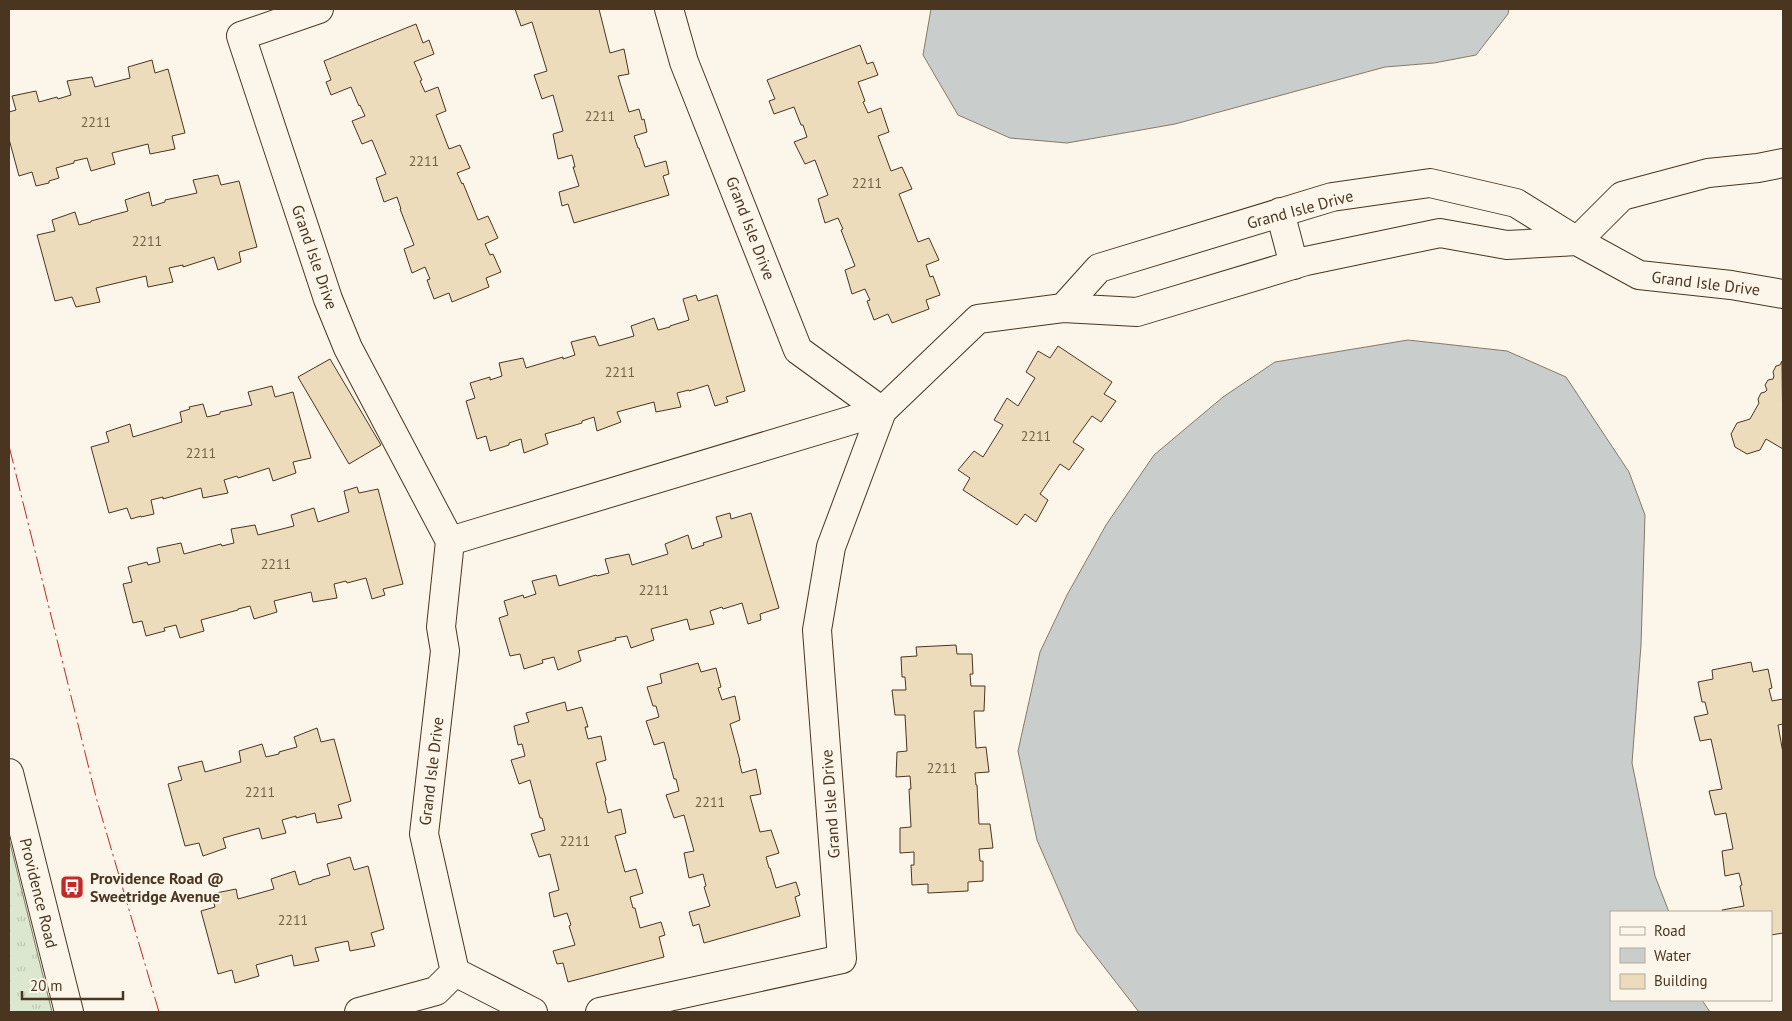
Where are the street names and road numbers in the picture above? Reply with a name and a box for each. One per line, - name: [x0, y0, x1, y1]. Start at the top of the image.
- street label: Grand Isle Drive: [722, 173, 780, 283]
- street label: Grand Isle Drive: [1245, 185, 1355, 233]
- street label: Grand Isle Drive: [288, 202, 342, 312]
- street label: Grand Isle Drive: [1651, 266, 1761, 300]
- street label: Grand Isle Drive: [414, 716, 448, 826]
- street label: Grand Isle Drive: [816, 749, 844, 859]
- street label: Providence Road: [16, 836, 62, 950]

